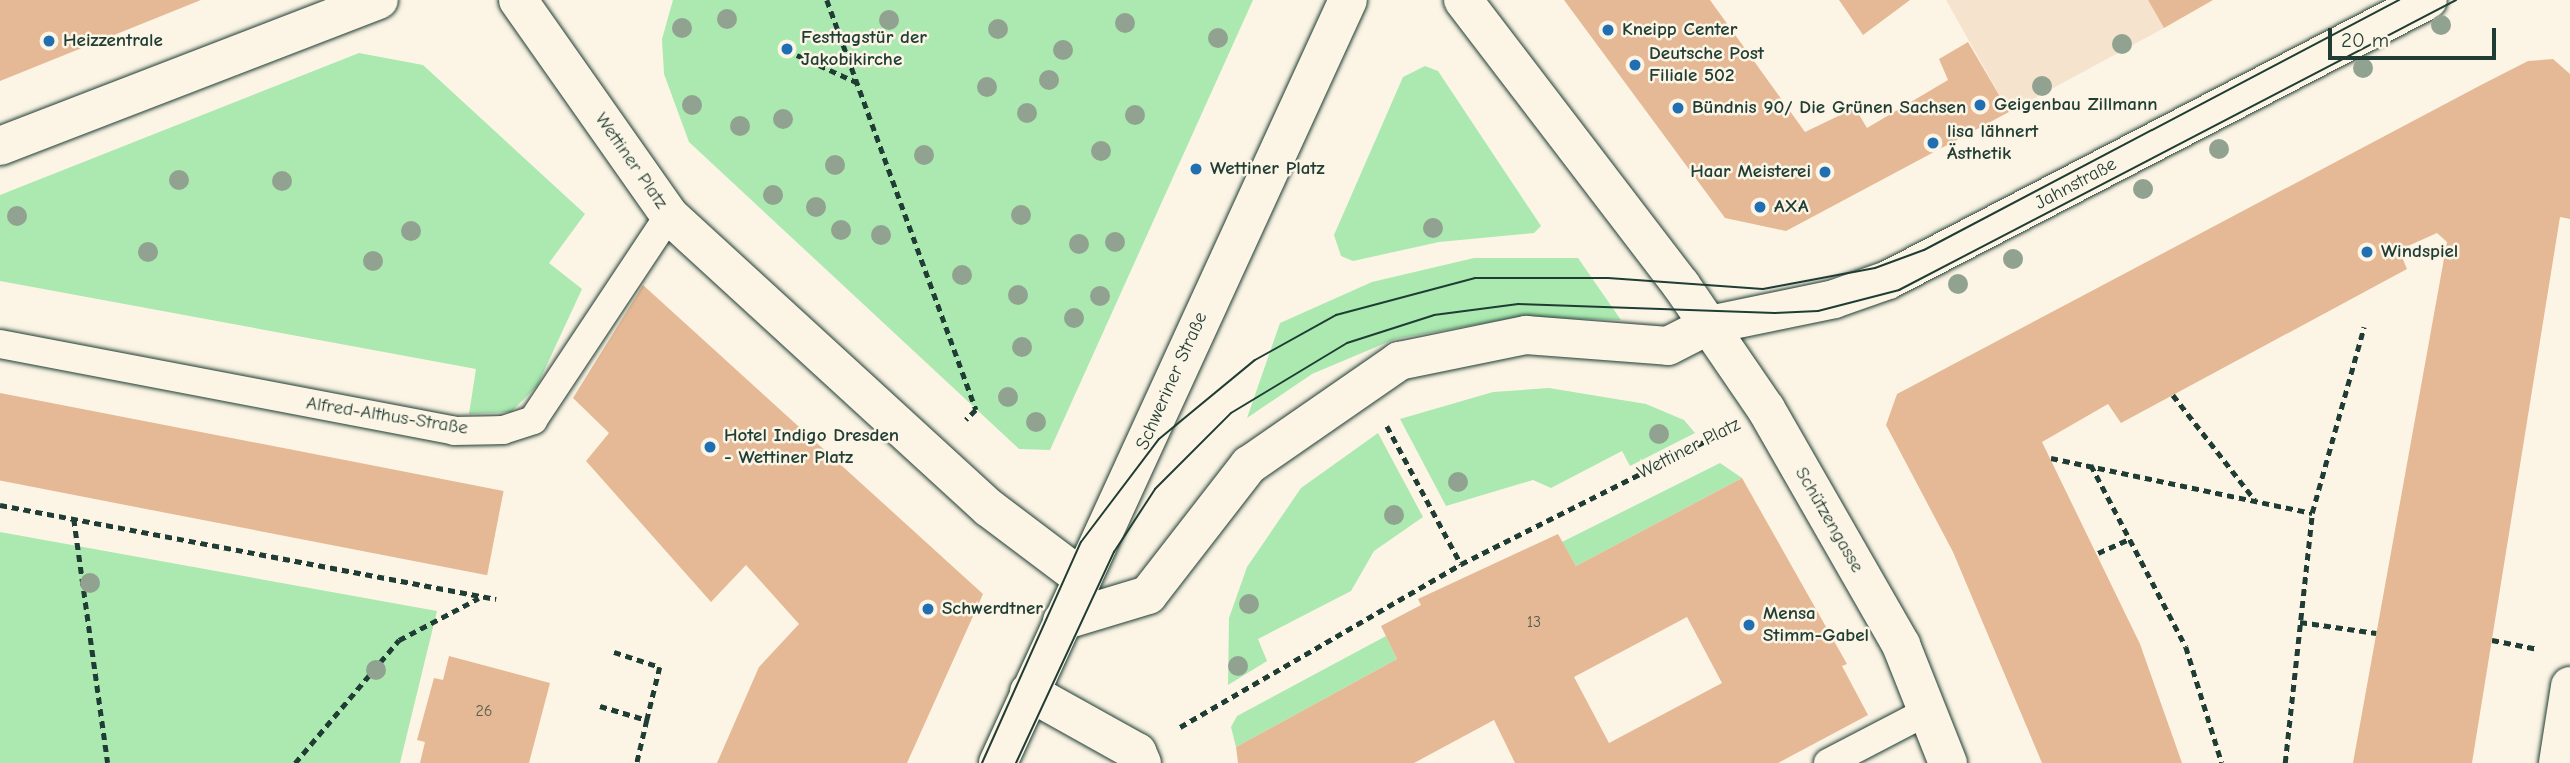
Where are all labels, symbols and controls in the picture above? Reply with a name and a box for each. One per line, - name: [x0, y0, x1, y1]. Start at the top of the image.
- scale bar: [2332, 14, 2500, 58]
- place label: Kneipp Center: [1622, 19, 1737, 41]
- marker: Kneipp Center: [1600, 22, 1616, 38]
- place label: Festtagstür der Jakobikirche: [801, 27, 927, 71]
- text: 20 m: [2341, 28, 2389, 52]
- place label: Heizzentrale: [63, 30, 163, 52]
- marker: Heizzentrale: [41, 33, 57, 49]
- marker: Festtagstür der Jakobikirche: [779, 41, 795, 57]
- place label: Deutsche Post Filiale 502: [1649, 43, 1764, 87]
- marker: Deutsche Post Filiale 502: [1627, 57, 1643, 73]
- place label: Geigenbau Zillmann: [1994, 94, 2158, 116]
- place label: Bündnis 90/ Die Grünen Sachsen: [1692, 97, 1966, 119]
- marker: Geigenbau Zillmann: [1972, 97, 1988, 113]
- marker: Bündnis 90/ Die Grünen Sachsen: [1670, 100, 1686, 116]
- street label: Wettiner Platz: [590, 109, 672, 213]
- place label: lisa lähnert Ästhetik: [1947, 121, 2038, 165]
- marker: lisa lähnert Ästhetik: [1925, 135, 1941, 151]
- street label: Jahnstraße: [2031, 153, 2121, 215]
- place label: Wettiner Platz: [1210, 158, 1325, 180]
- marker: Wettiner Platz: [1188, 161, 1204, 177]
- place label: Haar Meisterei: [1690, 161, 1811, 183]
- marker: Haar Meisterei: [1817, 164, 1833, 180]
- place label: AXA: [1774, 196, 1808, 218]
- marker: AXA: [1752, 199, 1768, 215]
- place label: Windspiel: [2381, 241, 2458, 263]
- marker: Windspiel: [2359, 244, 2375, 260]
- street label: Schweriner Straße: [1131, 309, 1213, 453]
- street label: Alfred-Althus-Straße: [305, 392, 469, 440]
- street label: Wettiner Platz: [1634, 413, 1744, 485]
- place label: Hotel Indigo Dresden - Wettiner Platz: [724, 425, 899, 469]
- marker: Hotel Indigo Dresden - Wettiner Platz: [702, 439, 718, 455]
- street label: Schützengasse: [1790, 463, 1868, 577]
- place label: Schwerdtner: [942, 598, 1043, 620]
- marker: Schwerdtner: [920, 601, 936, 617]
- place label: Mensa Stimm-Gabel: [1763, 603, 1869, 647]
- house number: 13: [1527, 612, 1541, 632]
- marker: Mensa Stimm-Gabel: [1741, 617, 1757, 633]
- house number: 26: [475, 701, 493, 721]

